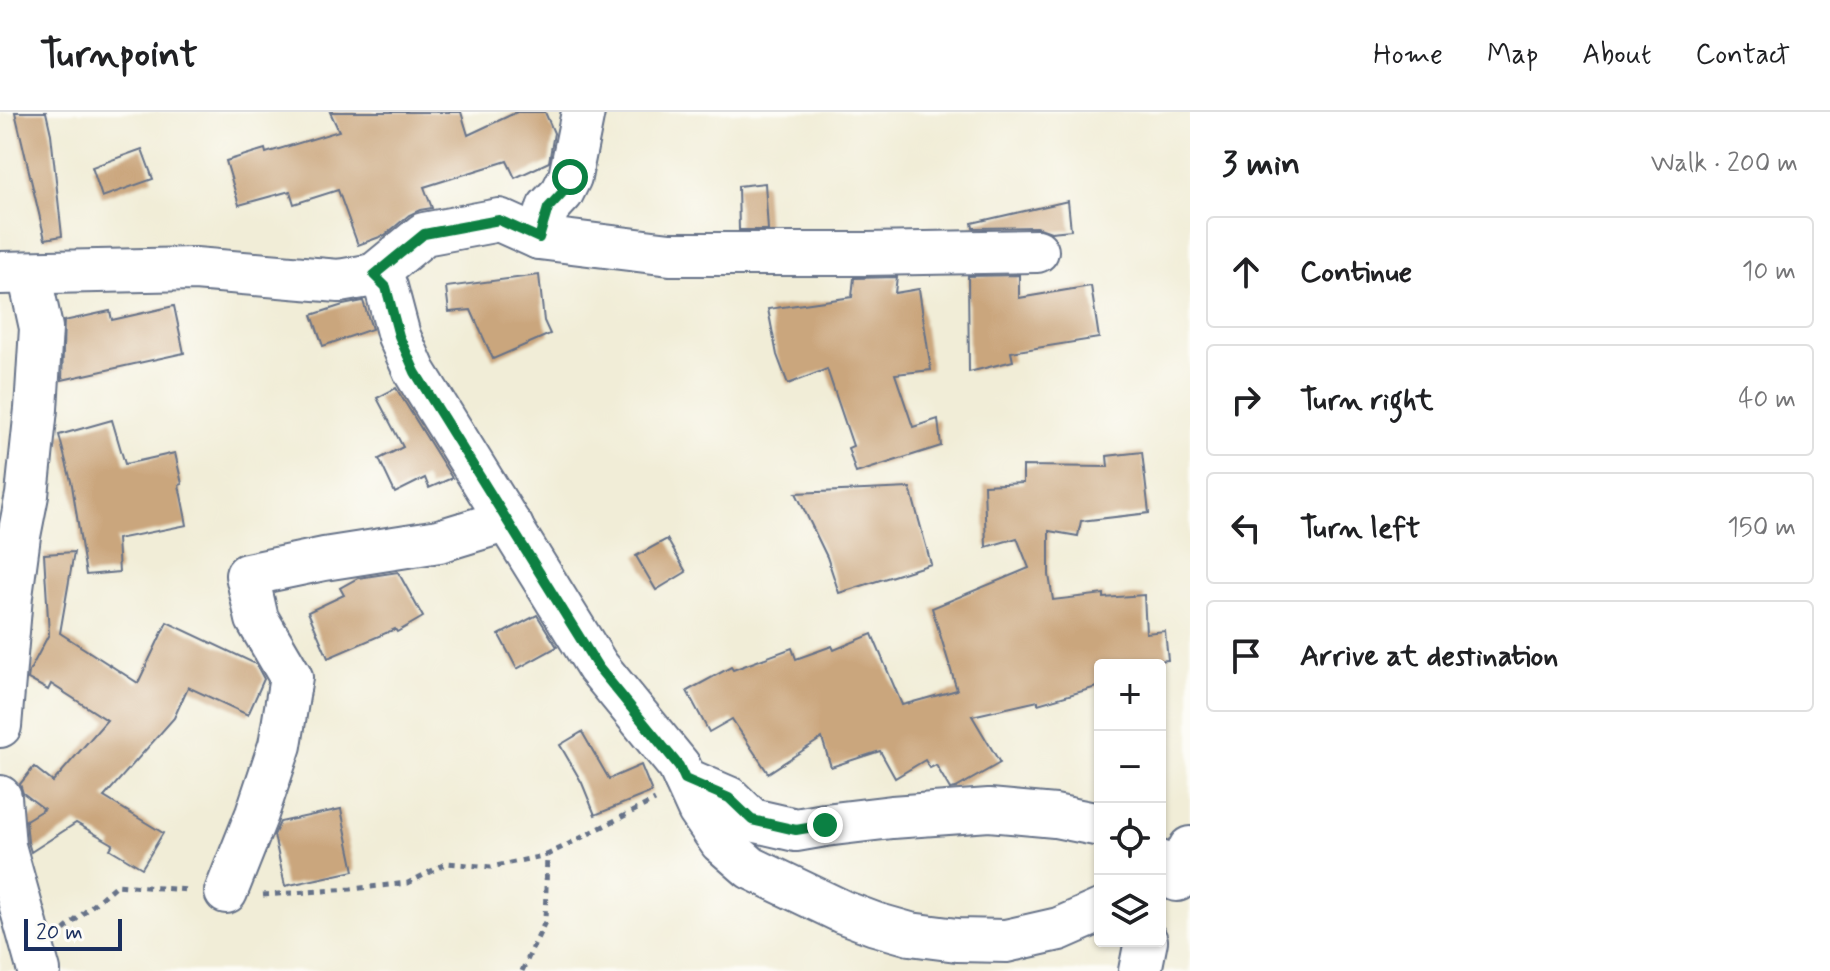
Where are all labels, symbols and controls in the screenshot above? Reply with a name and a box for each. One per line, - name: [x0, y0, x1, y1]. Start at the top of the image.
- text: Turnpoint: [40, 31, 198, 80]
- text: Home: [1373, 37, 1443, 74]
- text: Map: [1487, 37, 1538, 74]
- text: About: [1582, 37, 1651, 74]
- text: Contact: [1695, 37, 1790, 74]
- text: 3 min: [1222, 142, 1300, 187]
- text: Walk · 200 m: [1651, 147, 1798, 181]
- route start: [552, 159, 588, 195]
- icon: ahead: [1224, 250, 1268, 294]
- text: Continue: [1300, 253, 1412, 292]
- text: 10 m: [1742, 255, 1796, 289]
- icon: right: [1224, 378, 1268, 422]
- text: Turn right: [1300, 381, 1433, 420]
- text: 40 m: [1738, 383, 1796, 417]
- icon: left: [1224, 506, 1268, 550]
- text: Turn left: [1300, 509, 1420, 548]
- text: 150 m: [1727, 511, 1796, 545]
- icon: arrive: [1224, 634, 1268, 678]
- text: Arrive at destination: [1300, 637, 1558, 676]
- map controls: [1094, 659, 1166, 947]
- button: +: [1094, 659, 1166, 731]
- button: −: [1094, 731, 1166, 803]
- button: locate: [1094, 803, 1166, 875]
- route end: [807, 807, 843, 843]
- button: layers: [1094, 875, 1166, 947]
- scale bar: [24, 915, 122, 951]
- text: 20 m: [36, 919, 83, 947]

